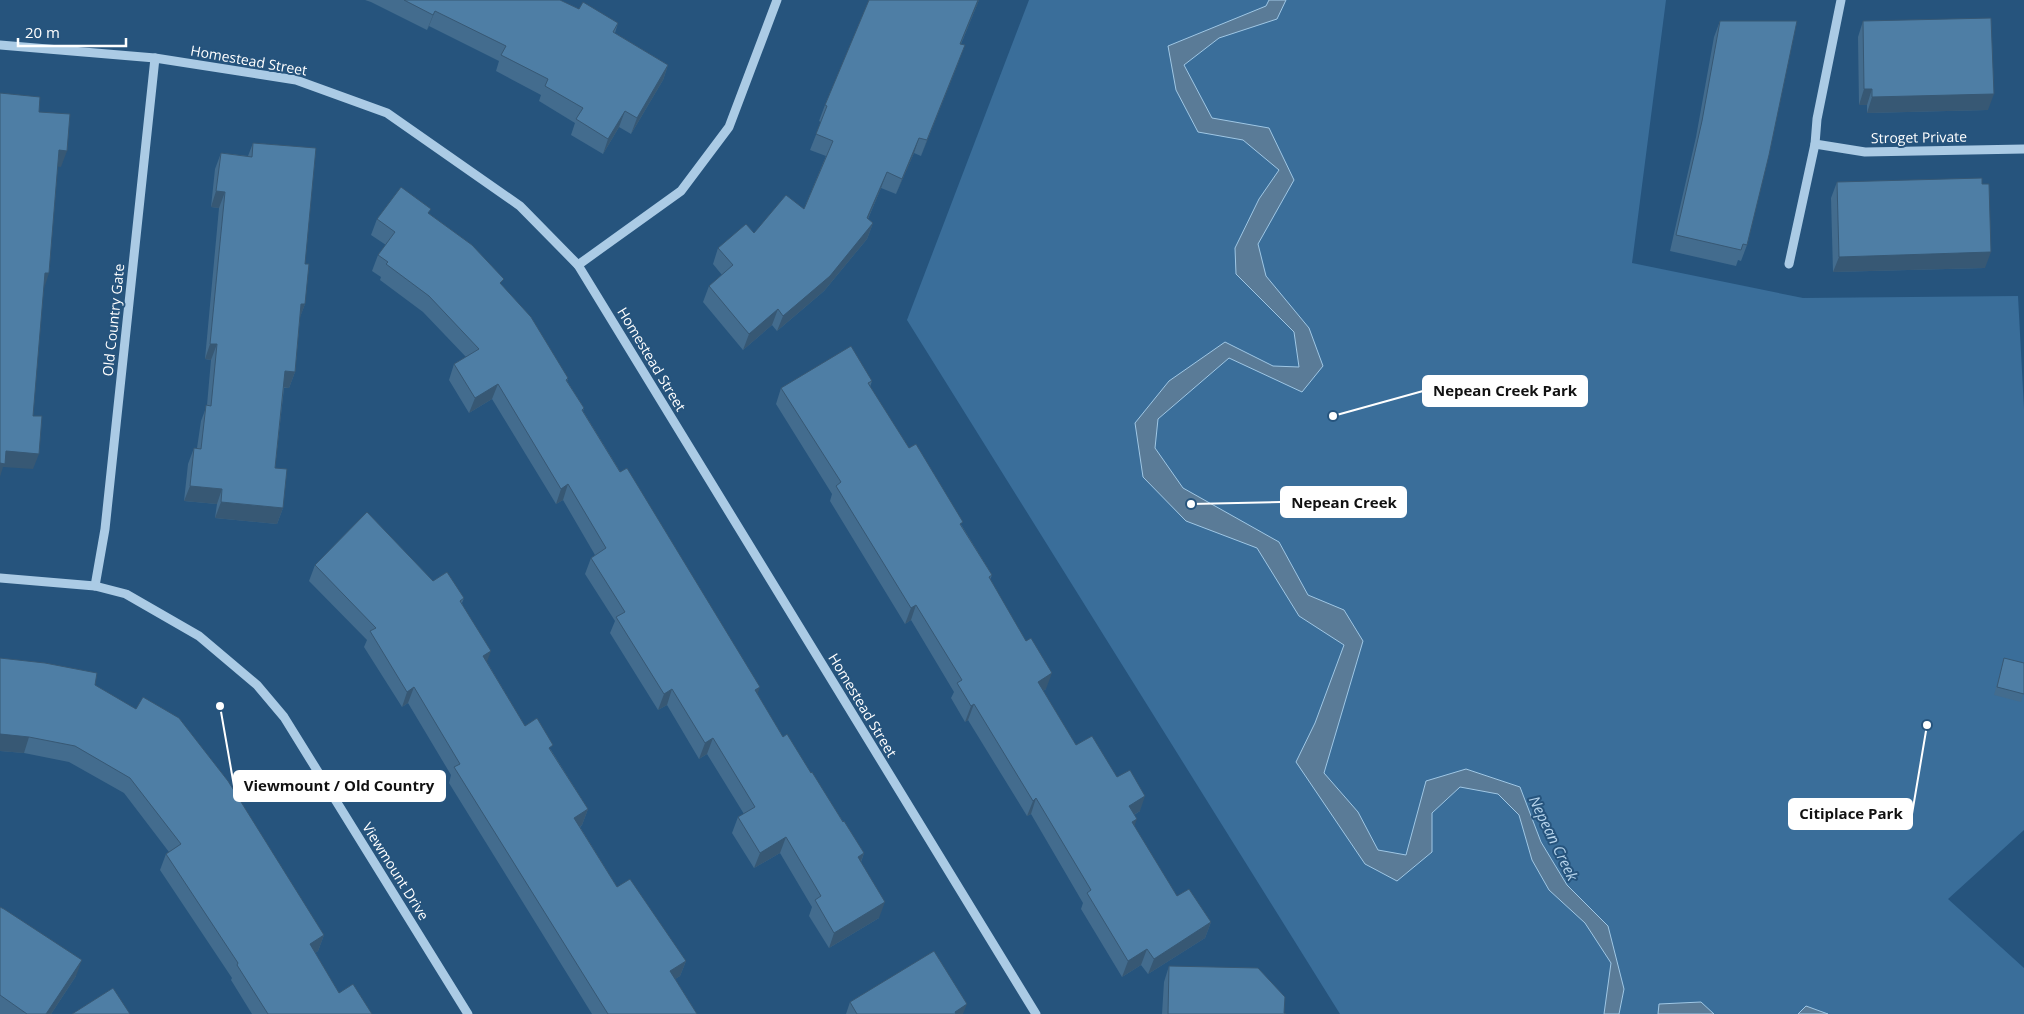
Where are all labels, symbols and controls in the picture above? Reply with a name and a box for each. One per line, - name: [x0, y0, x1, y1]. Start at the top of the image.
- scale bar: [18, 15, 125, 47]
- text: 20 m: [25, 22, 60, 42]
- street label: Homestead Street: [189, 40, 309, 80]
- street label: Stroget Private: [1871, 127, 1967, 147]
- street label: Old Country Gate: [98, 263, 128, 377]
- street label: Homestead Street: [613, 303, 691, 415]
- callout: Nepean Creek Park: [1423, 376, 1587, 406]
- text: Nepean Creek Park: [1433, 380, 1578, 400]
- callout: Nepean Creek: [1281, 487, 1406, 517]
- text: Nepean Creek: [1291, 492, 1398, 512]
- street label: Homestead Street: [824, 649, 902, 761]
- callout: Viewmount / Old Country: [234, 771, 445, 801]
- text: Viewmount / Old Country: [244, 775, 435, 795]
- water label: Nepean Creek: [1525, 792, 1583, 884]
- callout: Citiplace Park: [1789, 799, 1912, 829]
- text: Citiplace Park: [1799, 803, 1903, 823]
- street label: Viewmount Drive: [358, 818, 434, 924]

